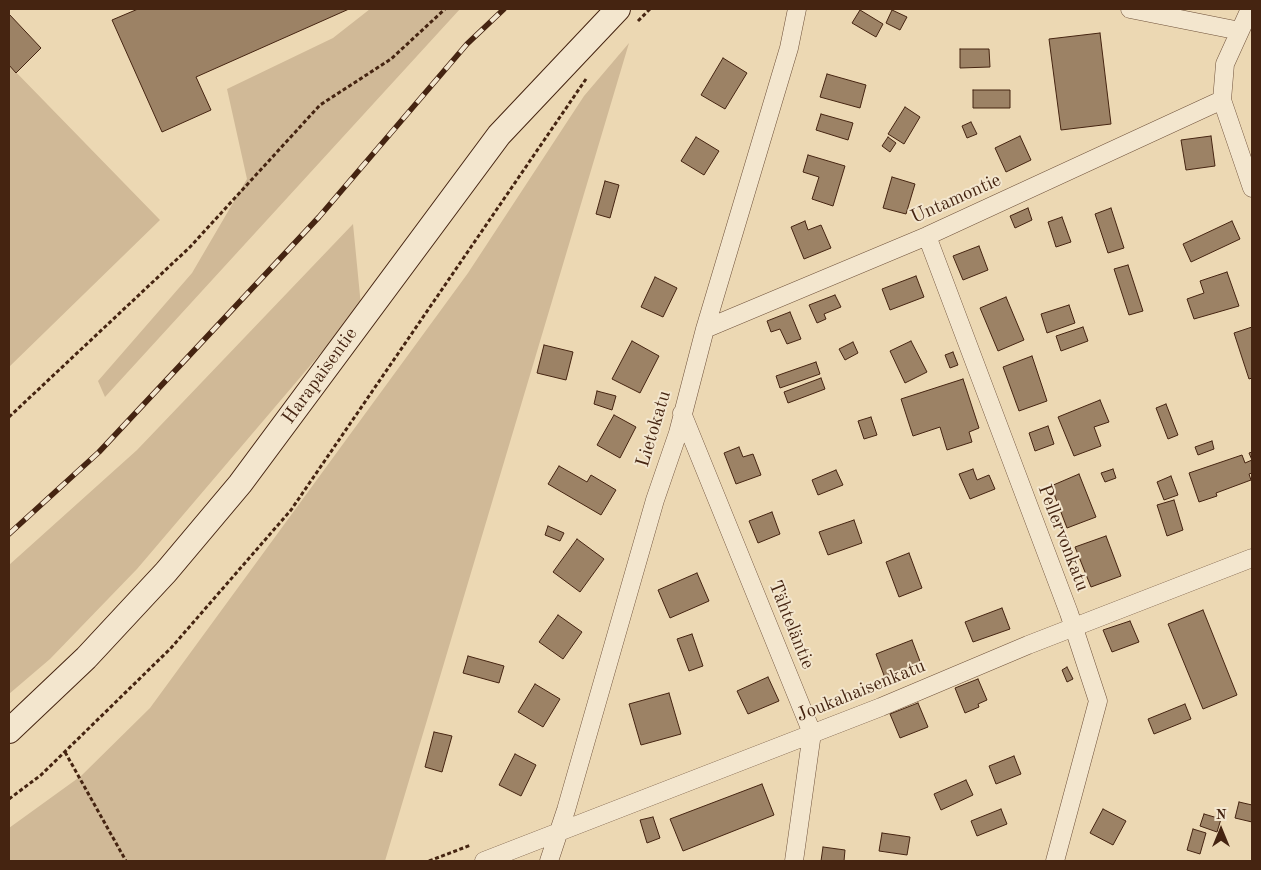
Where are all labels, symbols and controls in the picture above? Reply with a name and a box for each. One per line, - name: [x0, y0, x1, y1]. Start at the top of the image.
- street label: Untamontie: [907, 169, 1005, 229]
- street label: Harapaisentie: [277, 323, 363, 429]
- street label: Lietokatu: [632, 388, 676, 470]
- street label: Pellervonkatu: [1032, 481, 1094, 595]
- street label: Tähteläntie: [763, 577, 819, 673]
- street label: Joukahaisenkatu: [793, 655, 929, 727]
- north arrow: [1196, 805, 1246, 855]
- text: N: [1216, 808, 1226, 822]

